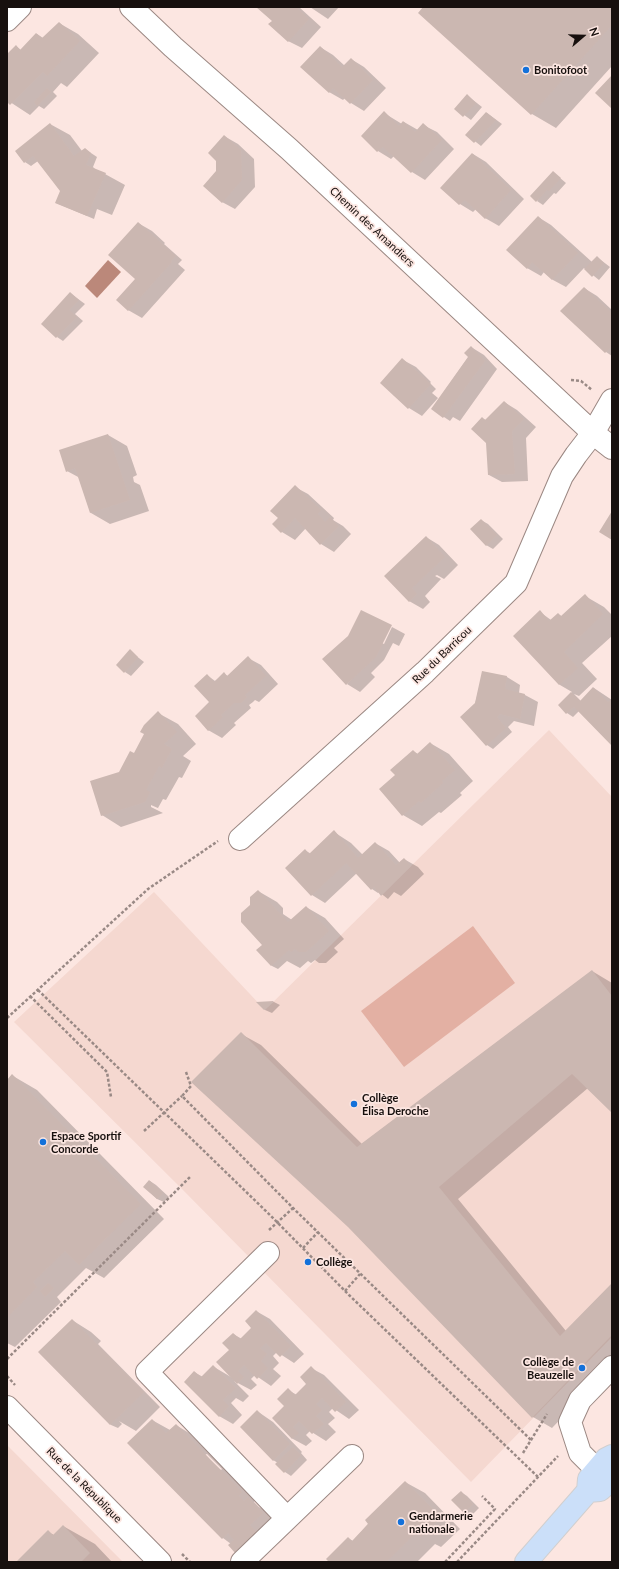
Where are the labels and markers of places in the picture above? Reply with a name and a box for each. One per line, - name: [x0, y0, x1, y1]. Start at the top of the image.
- place label: Bonitofoot: [534, 63, 587, 77]
- marker: Bonitofoot: [521, 65, 531, 75]
- place label: Collège Élisa Deroche: [362, 1091, 429, 1117]
- marker: Collège Élisa Deroche: [349, 1099, 359, 1109]
- place label: Espace Sportif Concorde: [51, 1129, 121, 1155]
- marker: Espace Sportif Concorde: [38, 1137, 48, 1147]
- place label: Collège: [316, 1255, 352, 1269]
- marker: Collège: [303, 1257, 313, 1267]
- place label: Collège de Beauzelle: [523, 1355, 574, 1381]
- marker: Collège de Beauzelle: [577, 1363, 587, 1373]
- place label: Gendarmerie nationale: [409, 1509, 473, 1535]
- marker: Gendarmerie nationale: [396, 1517, 406, 1527]

